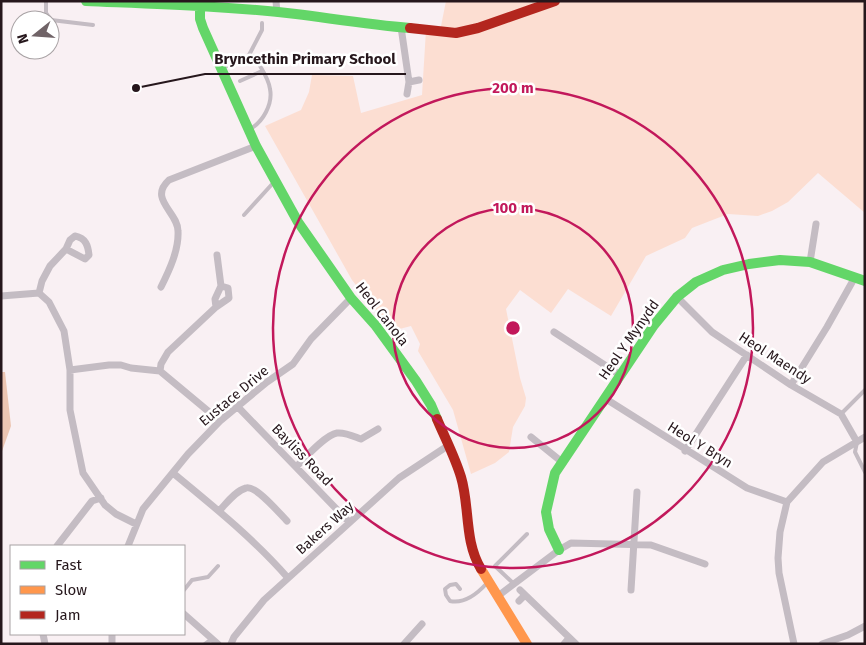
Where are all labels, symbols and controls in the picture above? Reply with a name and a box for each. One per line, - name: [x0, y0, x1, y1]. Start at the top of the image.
- north arrow: [10, 10, 60, 60]
- text: N: [14, 32, 33, 46]
- callout: Bryncethin Primary School: [205, 44, 406, 74]
- text: Bryncethin Primary School: [214, 50, 396, 68]
- text: 200 m: [492, 79, 534, 97]
- text: 100 m: [493, 199, 533, 217]
- street label: Heol Canola: [352, 279, 412, 349]
- street label: Heol Y Mynydd: [595, 297, 663, 383]
- centre of rings: [504, 319, 522, 337]
- street label: Heol Maendy: [736, 328, 814, 388]
- street label: Eustace Drive: [196, 362, 272, 430]
- street label: Heol Y Bryn: [664, 418, 736, 472]
- street label: Bayliss Road: [268, 420, 336, 490]
- street label: Bakers Way: [293, 498, 357, 558]
- legend: [10, 545, 185, 635]
- text: Fast: [55, 556, 82, 574]
- text: Slow: [55, 581, 87, 599]
- text: Jam: [55, 606, 81, 624]

